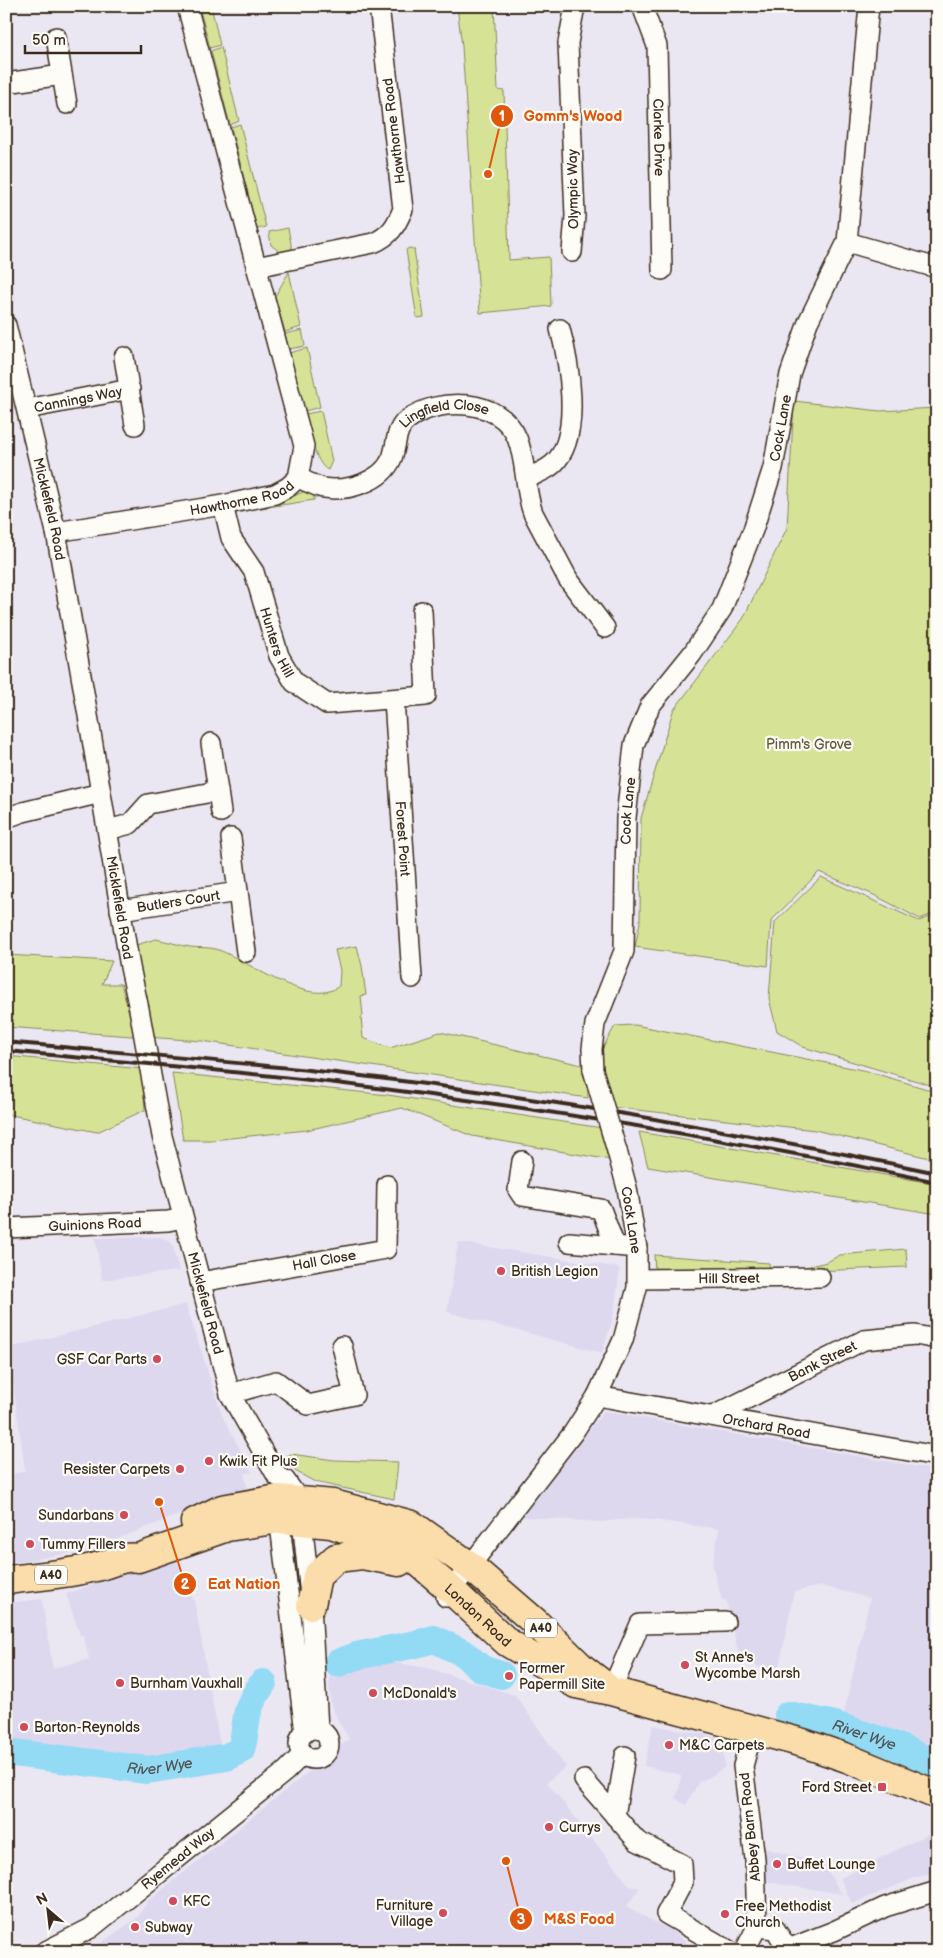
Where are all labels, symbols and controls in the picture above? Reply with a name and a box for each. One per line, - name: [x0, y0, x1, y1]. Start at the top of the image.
- scale bar: [25, 22, 141, 54]
- text: 50 m: [32, 31, 66, 50]
- street label: Hawthorne Road: [379, 77, 409, 185]
- street label: Clarke Drive: [650, 98, 668, 176]
- callout: Gomm's Wood: [489, 101, 633, 131]
- text: 1: [499, 107, 505, 126]
- text: Gomm's Wood: [524, 107, 622, 126]
- street label: Olympic Way: [564, 148, 582, 229]
- street label: Cannings Way: [33, 382, 124, 416]
- street label: Cock Lane: [766, 393, 795, 463]
- street label: Lingfield Close: [395, 396, 492, 431]
- street label: Micklefield Road: [30, 456, 69, 562]
- street label: Hawthorne Road: [189, 477, 298, 519]
- street label: Hunters Hill: [256, 605, 298, 680]
- park label: Pimm's Grove: [766, 736, 852, 753]
- street label: Cock Lane: [617, 776, 639, 845]
- street label: Forest Point: [392, 800, 414, 878]
- street label: Micklefield Road: [103, 854, 137, 961]
- street label: Butlers Court: [136, 886, 222, 916]
- street label: Cock Lane: [617, 1185, 645, 1255]
- street label: Guinions Road: [48, 1214, 142, 1235]
- street label: Hall Close: [291, 1246, 357, 1274]
- street label: Micklefield Road: [184, 1250, 228, 1356]
- place label: British Legion: [511, 1263, 598, 1280]
- marker: British Legion: [495, 1265, 507, 1277]
- street label: Hill Street: [698, 1269, 761, 1287]
- street label: Bank Street: [785, 1336, 860, 1385]
- place label: GSF Car Parts: [57, 1351, 147, 1368]
- marker: GSF Car Parts: [151, 1353, 163, 1365]
- street label: Orchard Road: [721, 1410, 812, 1442]
- place label: Kwik Fit Plus: [219, 1453, 298, 1470]
- marker: Kwik Fit Plus: [203, 1455, 215, 1467]
- place label: Resister Carpets: [63, 1461, 170, 1478]
- marker: Resister Carpets: [174, 1463, 186, 1475]
- place label: Sundarbans: [38, 1507, 114, 1524]
- marker: Sundarbans: [118, 1509, 130, 1521]
- place label: Tummy Fillers: [40, 1536, 126, 1553]
- marker: Tummy Fillers: [24, 1538, 36, 1550]
- road number: A40: [35, 1566, 67, 1584]
- callout: Eat Nation: [172, 1569, 290, 1599]
- text: 2: [181, 1575, 190, 1594]
- text: Eat Nation: [208, 1575, 280, 1594]
- street label: London Road: [441, 1580, 515, 1650]
- road number: A40: [525, 1619, 557, 1638]
- place label: St Anne's Wycombe Marsh: [695, 1649, 801, 1682]
- marker: St Anne's Wycombe Marsh: [679, 1659, 691, 1671]
- place label: Former Papermill Site: [519, 1660, 605, 1693]
- marker: Former Papermill Site: [503, 1670, 515, 1682]
- place label: Burnham Vauxhall: [130, 1675, 243, 1692]
- marker: Burnham Vauxhall: [114, 1677, 126, 1689]
- place label: McDonald's: [383, 1685, 457, 1702]
- marker: McDonald's: [367, 1687, 379, 1699]
- water label: River Wye: [830, 1715, 900, 1755]
- place label: Barton-Reynolds: [34, 1719, 140, 1736]
- marker: Barton-Reynolds: [18, 1721, 30, 1733]
- place label: M&C Carpets: [679, 1737, 765, 1754]
- marker: M&C Carpets: [663, 1739, 675, 1751]
- water label: River Wye: [126, 1753, 194, 1780]
- street label: Abbey Barn Road: [736, 1772, 764, 1882]
- place label: Ford Street: [801, 1779, 873, 1796]
- marker: Ford Street: [876, 1781, 888, 1793]
- place label: Currys: [559, 1819, 601, 1836]
- marker: Currys: [543, 1821, 555, 1833]
- street label: Ryemead Way: [138, 1823, 218, 1893]
- place label: Buffet Lounge: [787, 1856, 875, 1873]
- marker: Buffet Lounge: [771, 1858, 783, 1870]
- north arrow: [22, 1886, 72, 1936]
- text: N: [33, 1889, 51, 1909]
- place label: KFC: [183, 1893, 210, 1910]
- marker: KFC: [167, 1895, 179, 1907]
- place label: Furniture Village: [376, 1897, 433, 1930]
- place label: Free Methodist Church: [735, 1898, 832, 1931]
- callout: M&S Food: [508, 1904, 624, 1934]
- marker: Furniture Village: [437, 1907, 449, 1919]
- marker: Free Methodist Church: [719, 1908, 731, 1920]
- text: 3: [517, 1910, 526, 1929]
- text: M&S Food: [544, 1910, 614, 1929]
- place label: Subway: [145, 1919, 193, 1936]
- marker: Subway: [129, 1921, 141, 1933]

